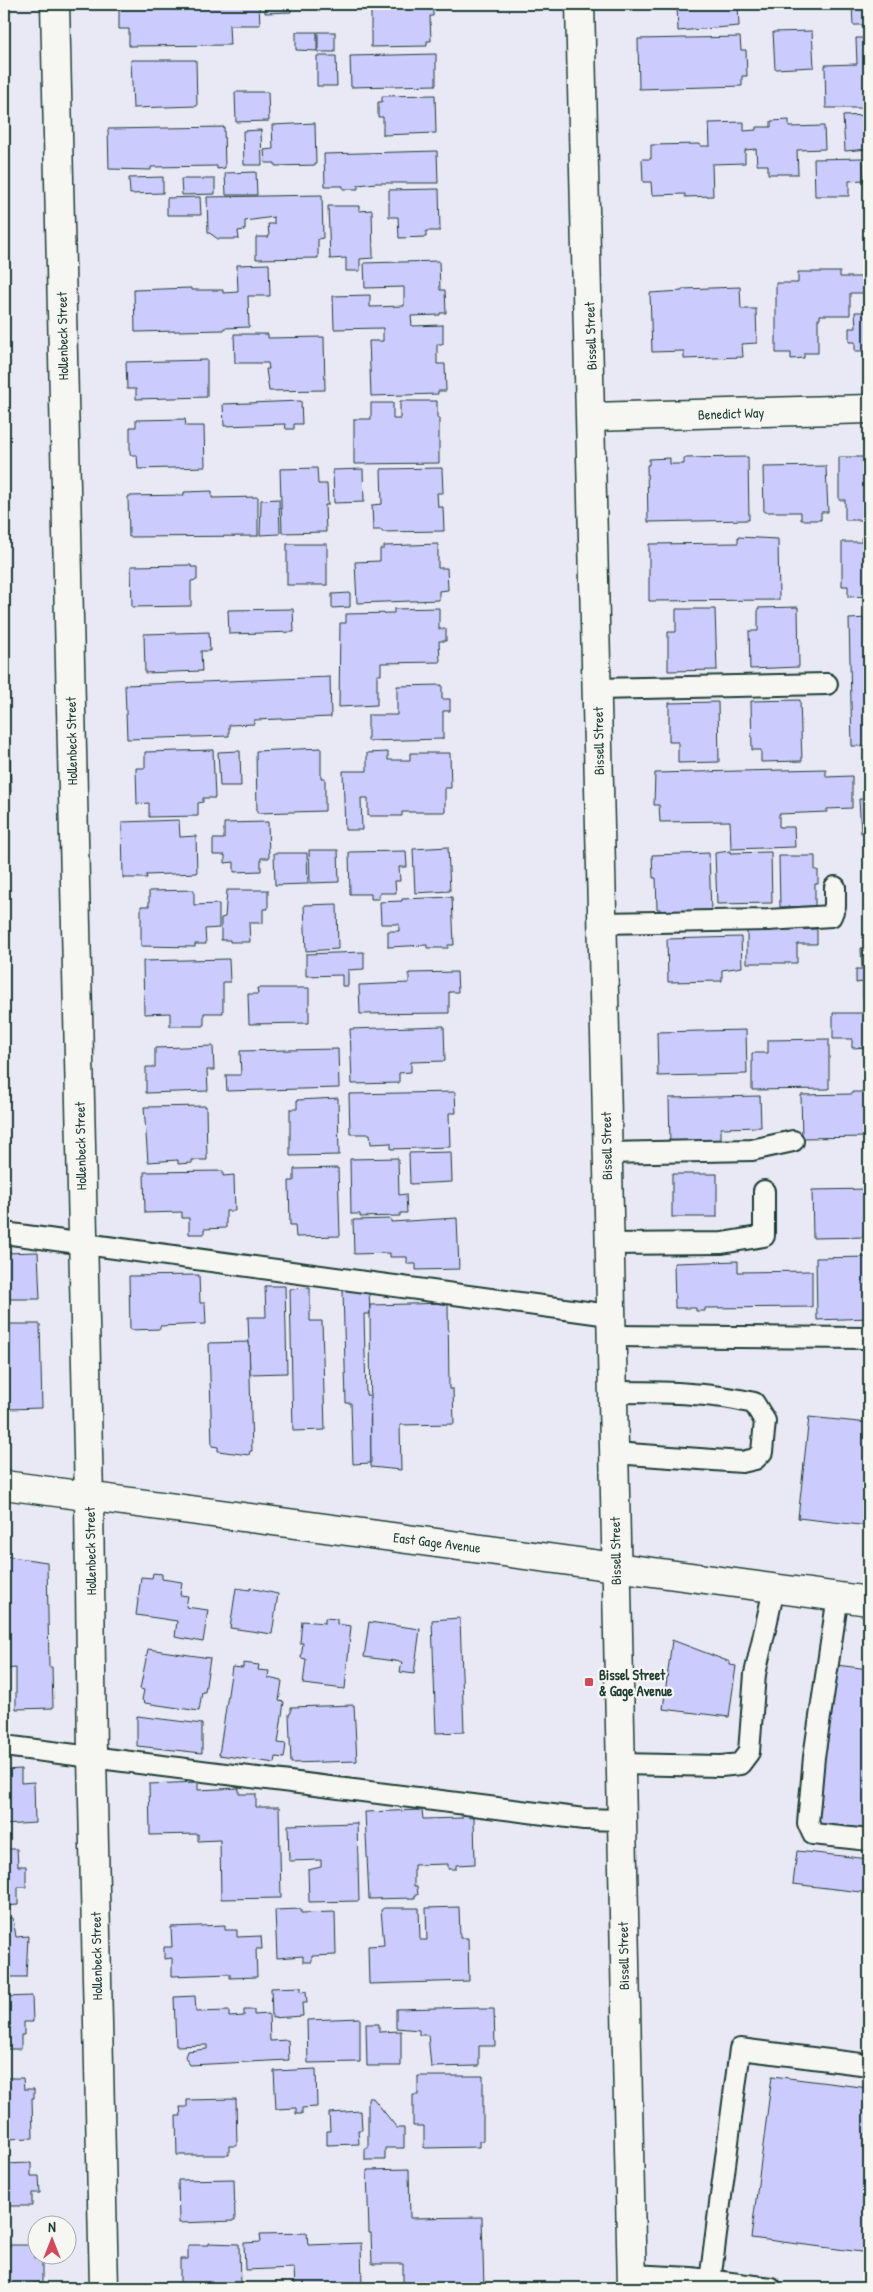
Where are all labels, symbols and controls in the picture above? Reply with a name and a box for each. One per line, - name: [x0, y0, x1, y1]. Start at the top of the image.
- street label: Hollenbeck Street: [52, 291, 72, 380]
- street label: Bissell Street: [579, 301, 601, 371]
- street label: Benedict Way: [697, 402, 765, 425]
- street label: Hollenbeck Street: [61, 696, 81, 785]
- street label: Bissell Street: [588, 706, 608, 775]
- street label: Hollenbeck Street: [70, 1101, 90, 1190]
- street label: Bissell Street: [596, 1111, 616, 1180]
- street label: Hollenbeck Street: [80, 1506, 100, 1595]
- street label: Bissell Street: [605, 1516, 625, 1585]
- street label: East Gage Avenue: [392, 1527, 482, 1558]
- place label: Bissel Street & Gage Avenue: [599, 1665, 673, 1702]
- marker: Bissel Street & Gage Avenue: [583, 1676, 595, 1688]
- street label: Hollenbeck Street: [86, 1911, 106, 2000]
- street label: Bissell Street: [613, 1921, 633, 1990]
- north arrow: [28, 2214, 78, 2264]
- text: N: [48, 2217, 56, 2236]

